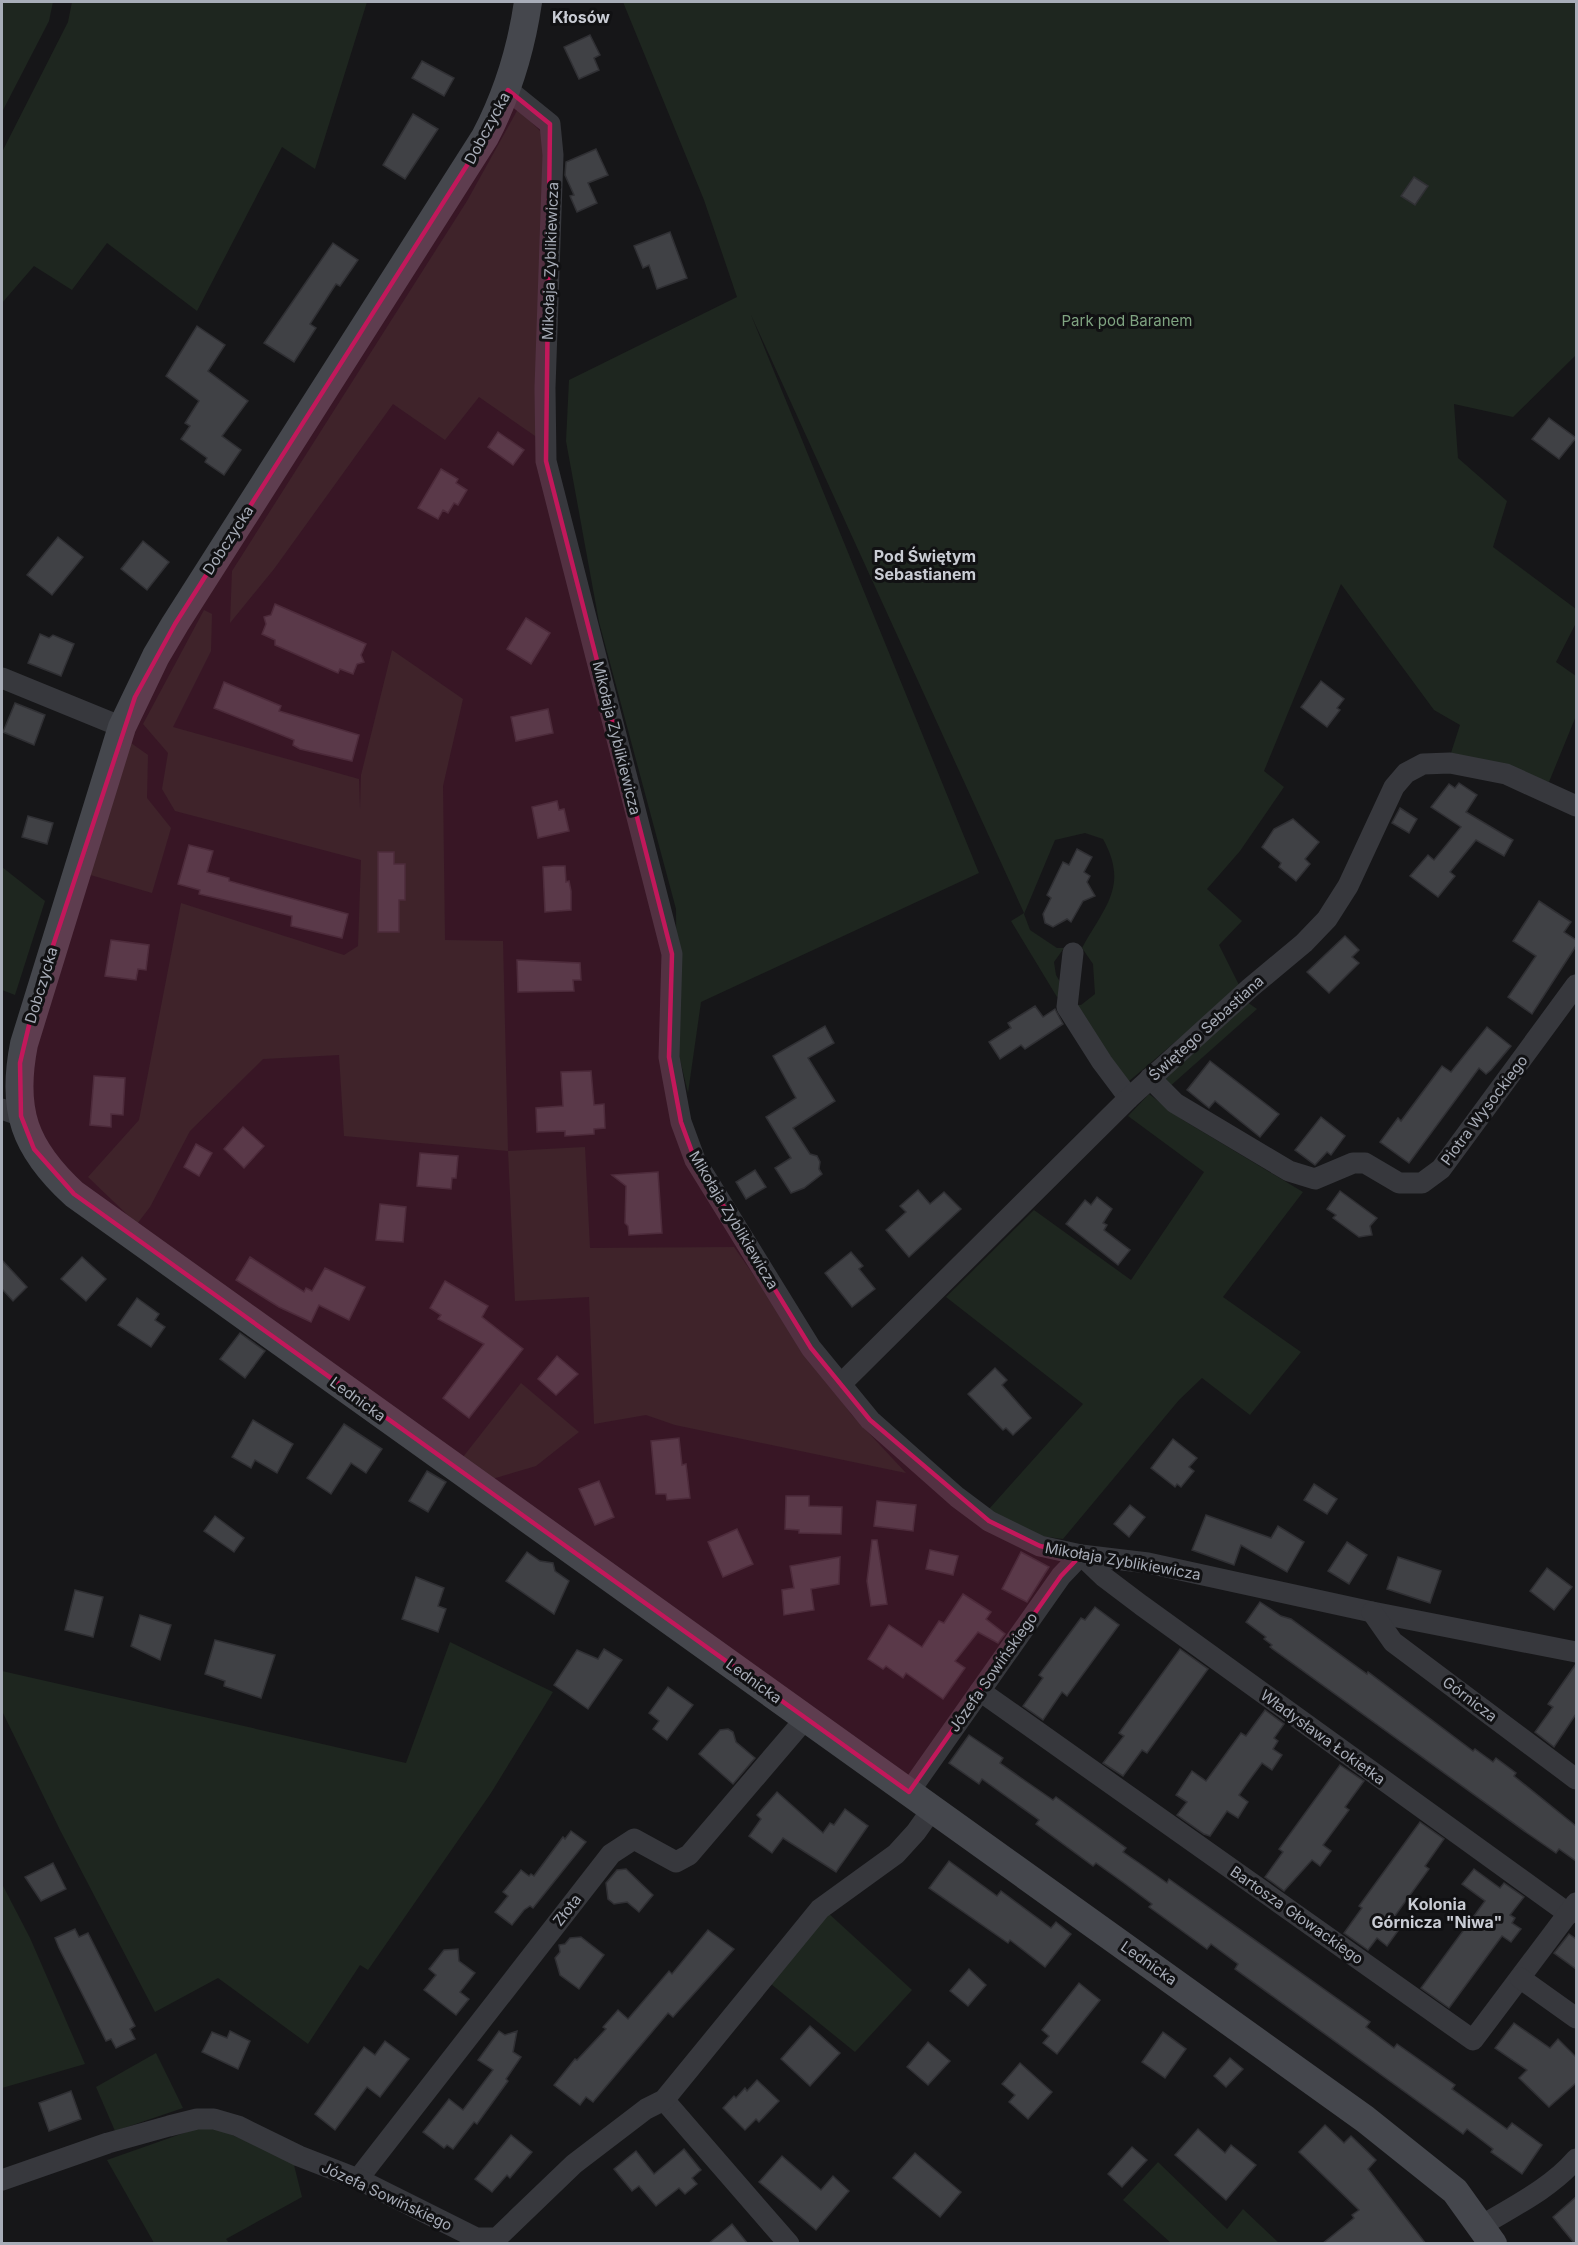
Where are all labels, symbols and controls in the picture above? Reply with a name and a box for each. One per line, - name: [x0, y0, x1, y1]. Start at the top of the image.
- district label: Kłosów: [552, 7, 610, 27]
- street label: Dobczycka: [460, 89, 514, 167]
- street label: Mikołaja Zyblikiewicza: [538, 182, 562, 340]
- park label: Park pod Baranem: [1062, 311, 1192, 330]
- street label: Dobczycka: [199, 502, 257, 578]
- district label: Pod Świętym Sebastianem: [874, 546, 976, 584]
- street label: Mikołaja Zyblikiewicza: [589, 659, 645, 817]
- street label: Dobczycka: [20, 944, 62, 1026]
- street label: Świętego Sebastiana: [1144, 971, 1268, 1085]
- street label: Piotra Wysockiego: [1436, 1051, 1532, 1169]
- street label: Mikołaja Zyblikiewicza: [685, 1147, 783, 1293]
- street label: Lednicka: [326, 1372, 390, 1426]
- street label: Mikołaja Zyblikiewicza: [1044, 1538, 1202, 1584]
- street label: Józefa Sowińskiego: [945, 1608, 1041, 1736]
- street label: Lednicka: [722, 1654, 786, 1708]
- street label: Górnicza: [1439, 1672, 1501, 1726]
- street label: Władysława Łokietka: [1257, 1685, 1389, 1789]
- street label: Bartosza Głowackiego: [1227, 1862, 1367, 1968]
- street label: Złota: [549, 1890, 585, 1930]
- district label: Kolonia Górnicza "Niwa": [1372, 1894, 1502, 1932]
- street label: Lednicka: [1117, 1937, 1181, 1989]
- street label: Józefa Sowińskiego: [319, 2157, 455, 2235]

